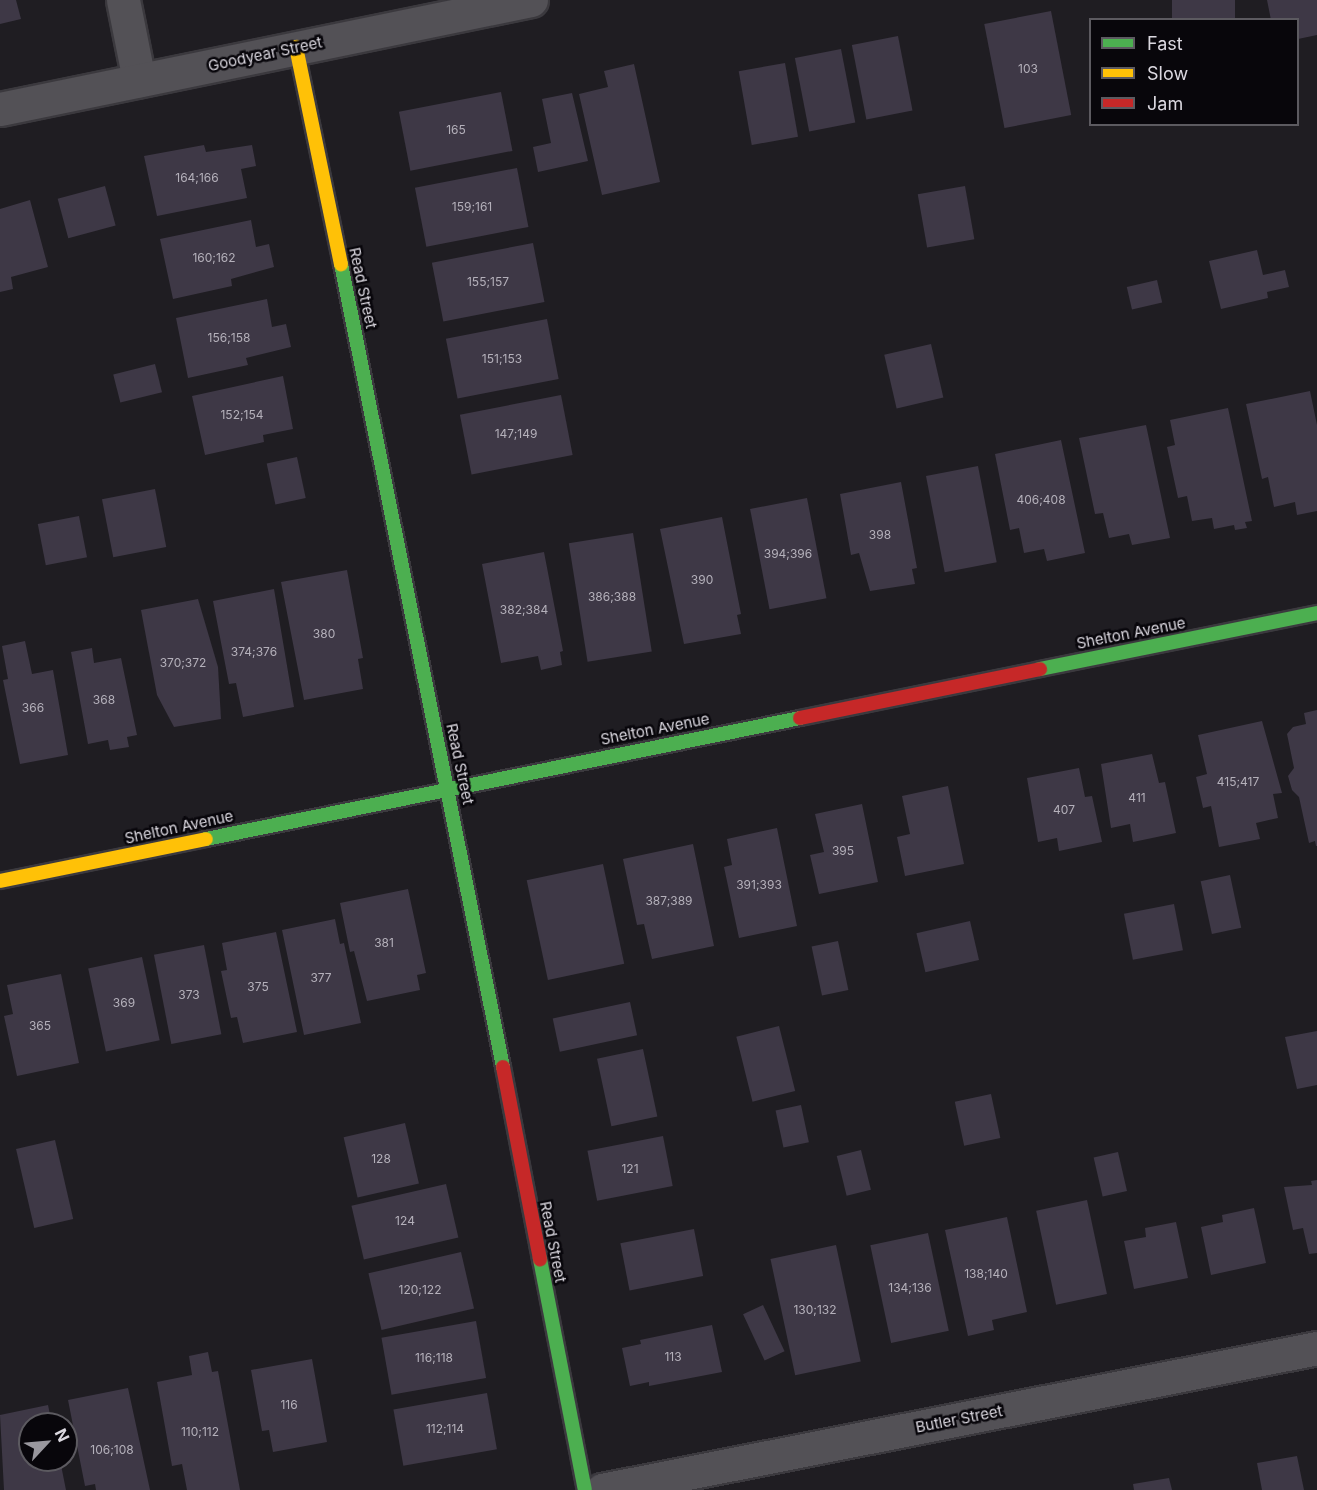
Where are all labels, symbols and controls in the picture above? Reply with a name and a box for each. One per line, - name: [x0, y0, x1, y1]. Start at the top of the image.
- legend: [1089, 18, 1299, 126]
- street label: Goodyear Street: [206, 33, 324, 75]
- text: Fast: [1147, 33, 1183, 54]
- house number: 103: [1018, 62, 1038, 76]
- text: Slow: [1147, 63, 1188, 84]
- text: Jam: [1147, 93, 1183, 114]
- house number: 165: [446, 123, 466, 137]
- house number: 164;166: [175, 171, 219, 185]
- house number: 159;161: [452, 200, 492, 214]
- street label: Read Street: [346, 246, 380, 330]
- house number: 160;162: [192, 251, 236, 265]
- house number: 155;157: [467, 275, 509, 289]
- house number: 156;158: [208, 331, 250, 345]
- house number: 151;153: [482, 352, 522, 366]
- house number: 152;154: [220, 408, 264, 422]
- house number: 147;149: [495, 427, 537, 441]
- house number: 406;408: [1016, 493, 1066, 507]
- house number: 398: [869, 528, 891, 542]
- house number: 394;396: [764, 547, 812, 561]
- house number: 390: [691, 573, 713, 587]
- house number: 386;388: [588, 590, 636, 604]
- house number: 382;384: [500, 603, 548, 617]
- street label: Shelton Avenue: [1075, 614, 1187, 652]
- house number: 380: [313, 627, 335, 641]
- house number: 374;376: [231, 645, 277, 659]
- house number: 370;372: [160, 656, 206, 670]
- house number: 368: [93, 693, 115, 707]
- house number: 366: [22, 701, 44, 715]
- street label: Shelton Avenue: [599, 710, 711, 748]
- street label: Read Street: [443, 722, 477, 806]
- house number: 415;417: [1217, 775, 1259, 789]
- house number: 411: [1128, 791, 1146, 805]
- house number: 407: [1053, 803, 1075, 817]
- street label: Shelton Avenue: [123, 807, 235, 847]
- house number: 395: [832, 844, 854, 858]
- house number: 391;393: [736, 878, 782, 892]
- house number: 387;389: [645, 894, 693, 908]
- house number: 381: [374, 936, 394, 950]
- house number: 377: [310, 971, 332, 985]
- house number: 375: [247, 980, 269, 994]
- house number: 373: [178, 988, 200, 1002]
- house number: 369: [113, 996, 135, 1010]
- house number: 365: [29, 1019, 51, 1033]
- house number: 128: [371, 1152, 391, 1166]
- house number: 121: [621, 1162, 639, 1176]
- street label: Read Street: [536, 1200, 570, 1284]
- house number: 124: [395, 1214, 415, 1228]
- house number: 138;140: [964, 1267, 1008, 1281]
- house number: 134;136: [888, 1281, 932, 1295]
- house number: 120;122: [399, 1283, 441, 1297]
- house number: 130;132: [793, 1303, 837, 1317]
- house number: 113: [664, 1350, 682, 1364]
- house number: 116;118: [415, 1351, 453, 1365]
- house number: 116: [280, 1398, 298, 1412]
- street label: Butler Street: [914, 1402, 1004, 1436]
- north arrow: [18, 1412, 78, 1472]
- house number: 112;114: [426, 1422, 464, 1436]
- text: N: [51, 1425, 74, 1445]
- house number: 110;112: [181, 1425, 219, 1439]
- house number: 106;108: [90, 1443, 134, 1457]

